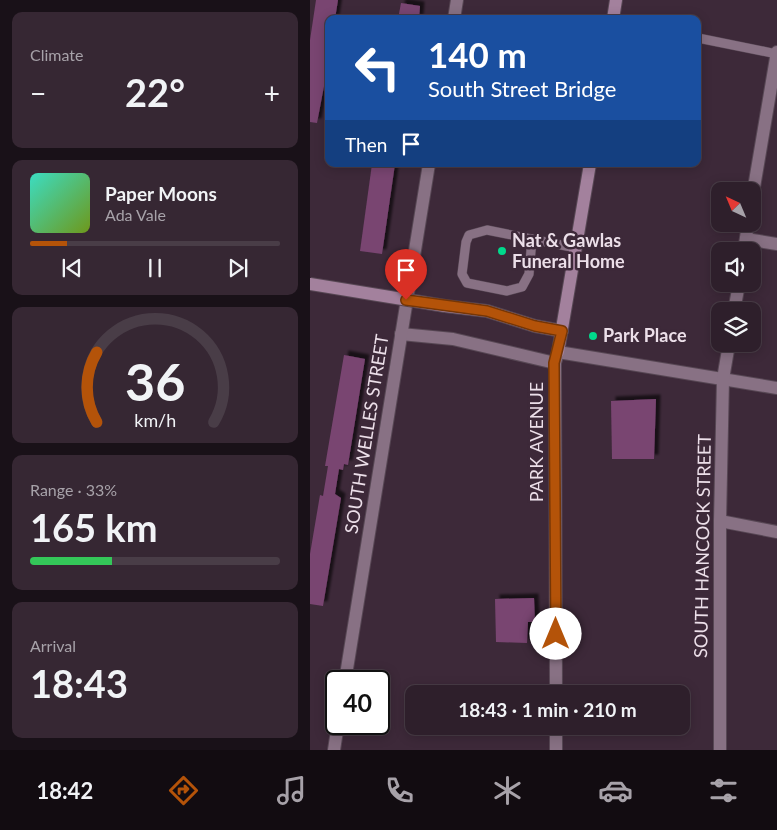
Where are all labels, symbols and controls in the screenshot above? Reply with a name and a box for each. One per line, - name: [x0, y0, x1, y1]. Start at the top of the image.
- text: 140 m: [428, 33, 527, 75]
- icon: left: [345, 35, 410, 100]
- text: Climate: [30, 45, 83, 64]
- text: 22°: [125, 69, 185, 115]
- text: South Street Bridge: [428, 75, 616, 102]
- text: −: [30, 76, 46, 110]
- text: +: [264, 76, 280, 110]
- icon: arrive: [397, 130, 425, 158]
- text: Then: [345, 133, 387, 156]
- text: Paper Moons: [105, 182, 217, 205]
- north arrow: [711, 182, 761, 232]
- map controls: [711, 182, 761, 352]
- text: Ada Vale: [105, 205, 166, 224]
- place label: Nat & Gawlas Funeral Home: [512, 229, 625, 272]
- button: sound: [711, 242, 761, 292]
- marker: Nat & Gawlas Funeral Home: [496, 245, 508, 257]
- pin: [385, 249, 427, 300]
- icon: previous: [58, 254, 86, 282]
- icon: pause: [141, 254, 169, 282]
- icon: next: [224, 254, 252, 282]
- icon: arrive: [392, 256, 420, 284]
- button: layers: [711, 302, 761, 352]
- place label: Park Place: [603, 324, 687, 346]
- marker: Park Place: [587, 330, 599, 342]
- street label: SOUTH WELLES STREET: [339, 332, 393, 535]
- text: 36: [125, 350, 185, 412]
- street label: PARK AVENUE: [525, 382, 547, 502]
- text: km/h: [134, 409, 176, 431]
- street label: SOUTH HANCOCK STREET: [689, 433, 715, 658]
- text: Range · 33%: [30, 480, 117, 499]
- text: 165 km: [30, 504, 158, 550]
- position arrow: [529, 607, 581, 659]
- text: Arrival: [30, 636, 76, 655]
- text: 18:43: [30, 660, 128, 706]
- speed limit sign: 40: [325, 670, 390, 735]
- text: 18:43 · 1 min · 210 m: [458, 698, 637, 721]
- icon: directions: [166, 773, 201, 808]
- icon: music: [274, 773, 309, 808]
- icon: phone: [382, 773, 417, 808]
- icon: climate: [490, 773, 525, 808]
- icon: car: [598, 773, 633, 808]
- icon: filters: [706, 773, 741, 808]
- text: 18:42: [36, 777, 93, 804]

